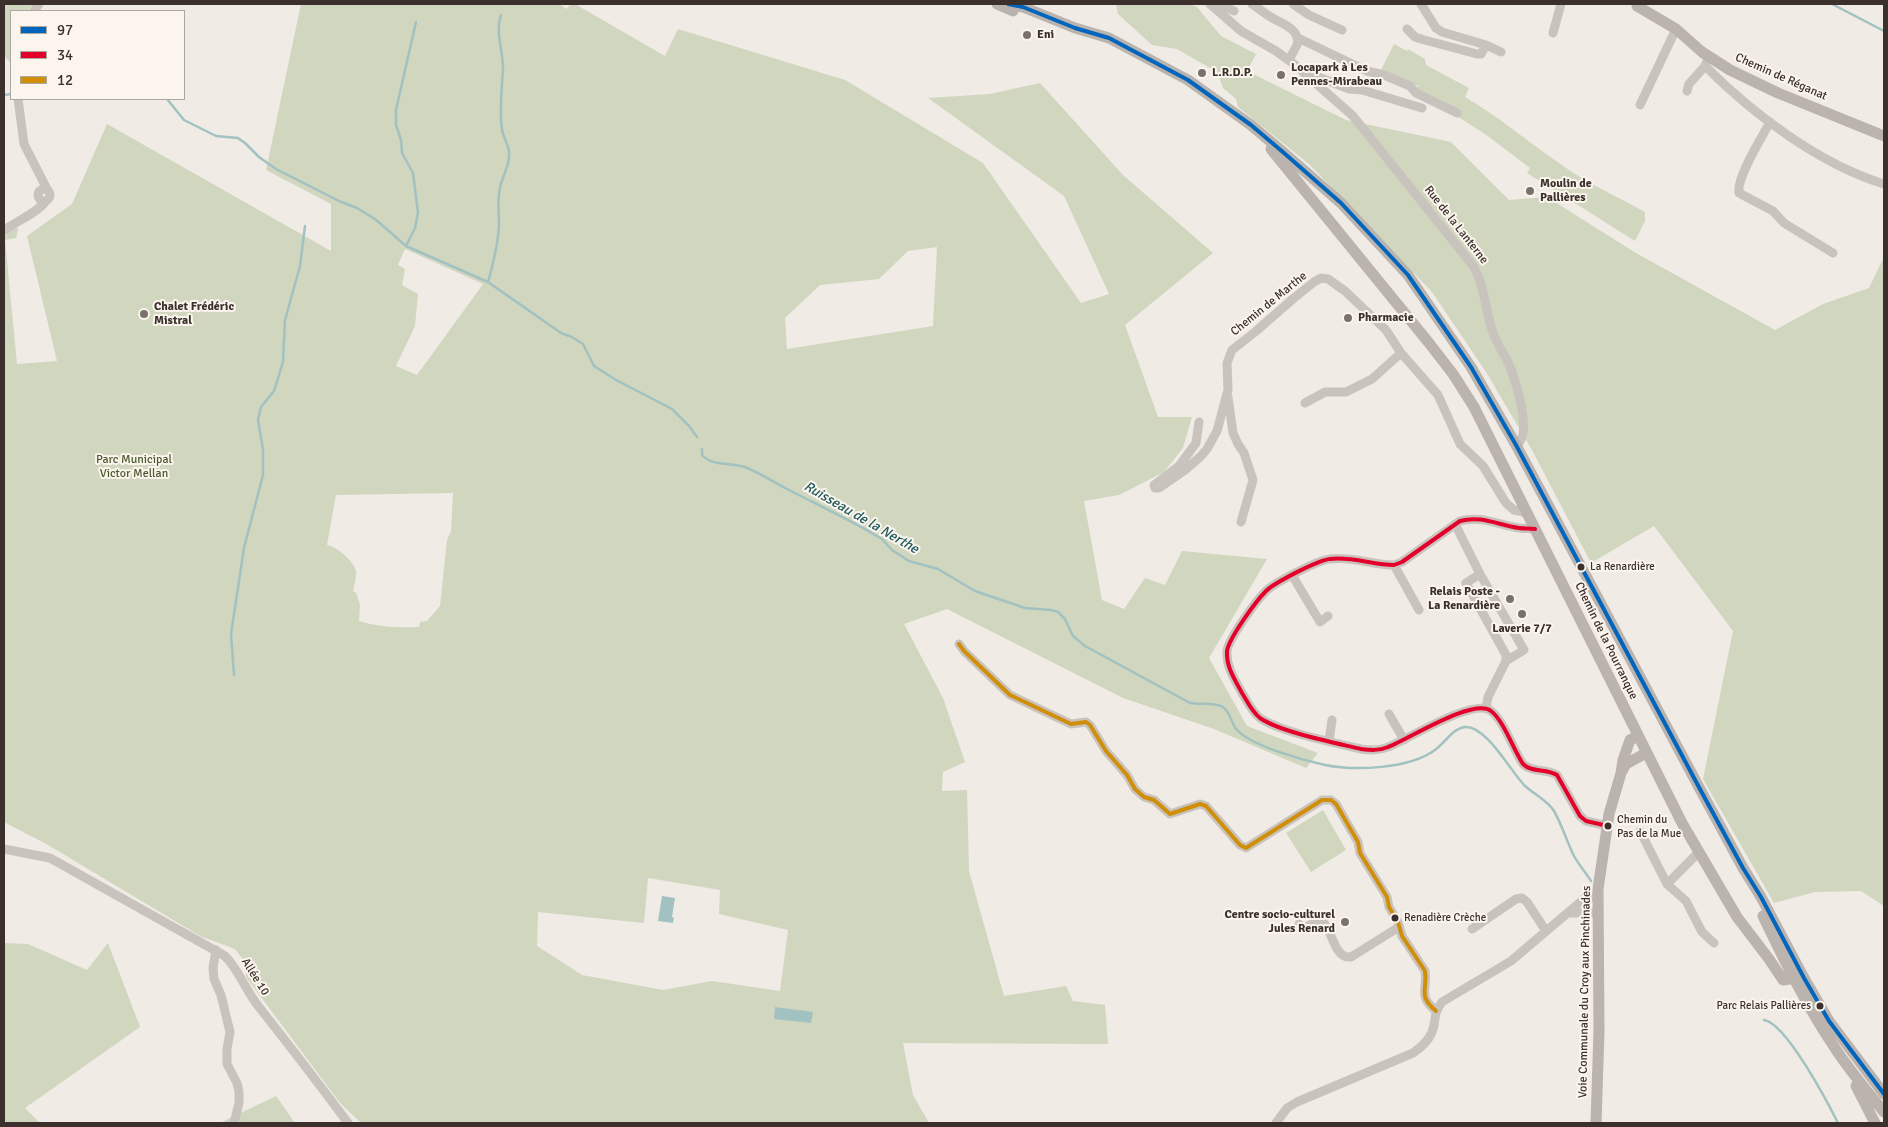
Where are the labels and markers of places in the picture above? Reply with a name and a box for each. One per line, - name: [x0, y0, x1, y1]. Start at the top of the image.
- place label: Eni: [1037, 28, 1054, 42]
- marker: Eni: [1021, 29, 1033, 41]
- place label: Locapark à Les Pennes-Mirabeau: [1291, 61, 1382, 89]
- place label: L.R.D.P.: [1212, 66, 1253, 80]
- marker: L.R.D.P.: [1196, 67, 1208, 79]
- marker: Locapark à Les Pennes-Mirabeau: [1275, 69, 1287, 81]
- place label: Moulin de Pallières: [1540, 177, 1592, 205]
- marker: Moulin de Pallières: [1524, 185, 1536, 197]
- place label: Chalet Frédéric Mistral: [154, 300, 234, 328]
- marker: Chalet Frédéric Mistral: [138, 308, 150, 320]
- place label: Pharmacie: [1358, 311, 1414, 325]
- marker: Pharmacie: [1342, 312, 1354, 324]
- place label: La Renardière: [1590, 560, 1655, 574]
- marker: La Renardière: [1576, 562, 1586, 572]
- place label: Relais Poste - La Renardière: [1428, 585, 1500, 613]
- marker: Relais Poste - La Renardière: [1504, 593, 1516, 605]
- marker: Laverie 7/7: [1516, 608, 1528, 620]
- place label: Laverie 7/7: [1492, 622, 1552, 636]
- place label: Chemin du Pas de la Mue: [1617, 813, 1681, 839]
- marker: Chemin du Pas de la Mue: [1603, 821, 1613, 831]
- place label: Centre socio-culturel Jules Renard: [1225, 908, 1335, 936]
- place label: Renadière Crèche: [1404, 911, 1486, 925]
- marker: Renadière Crèche: [1390, 913, 1400, 923]
- marker: Centre socio-culturel Jules Renard: [1339, 916, 1351, 928]
- place label: Parc Relais Pallières: [1716, 999, 1811, 1013]
- marker: Parc Relais Pallières: [1815, 1001, 1825, 1011]

